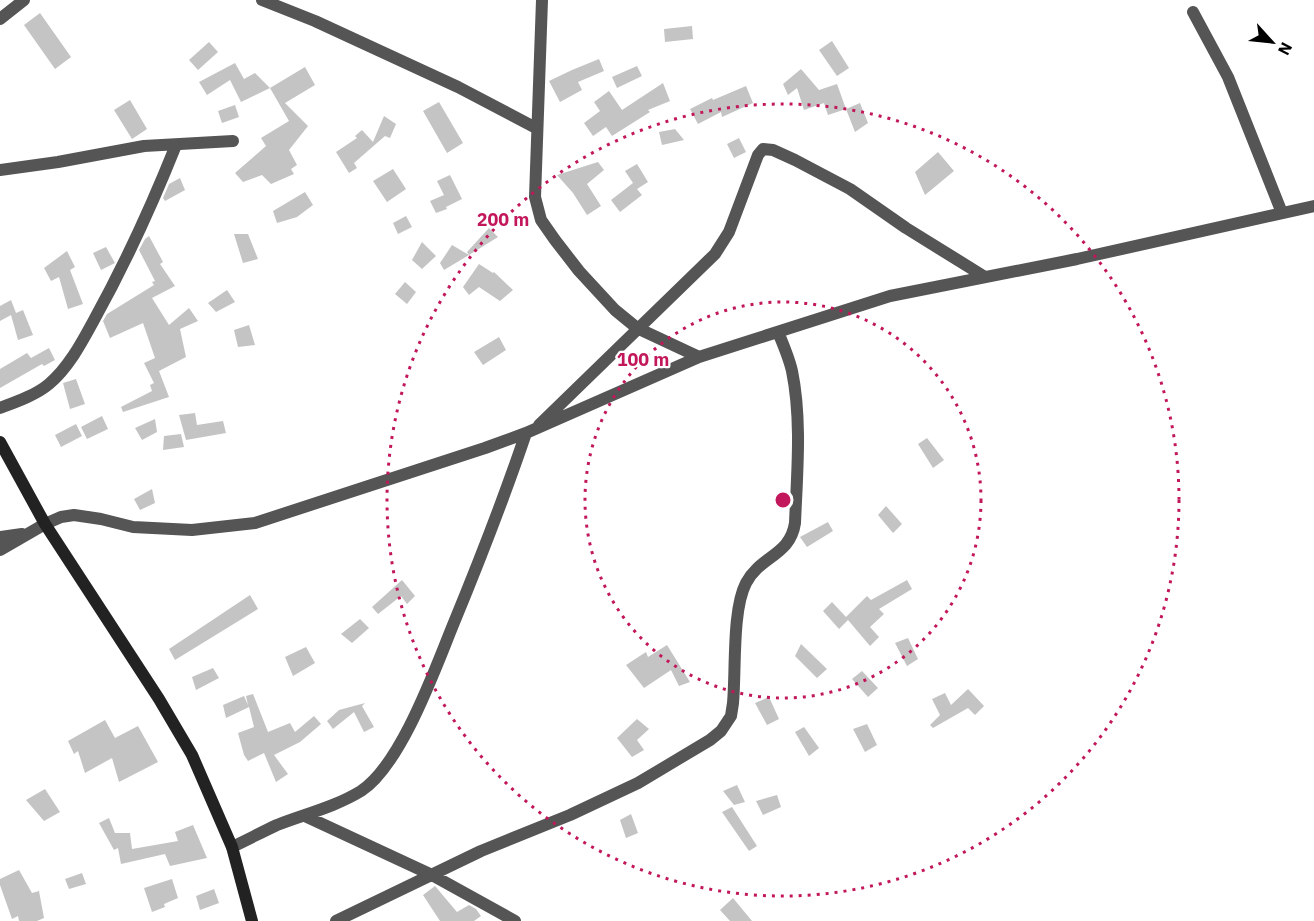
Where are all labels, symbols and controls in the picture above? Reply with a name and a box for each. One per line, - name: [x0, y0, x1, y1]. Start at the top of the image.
- north arrow: [1242, 12, 1302, 72]
- text: N: [1274, 39, 1297, 59]
- text: 200 m: [477, 208, 529, 231]
- text: 100 m: [617, 348, 669, 371]
- centre of rings: [773, 490, 793, 510]

